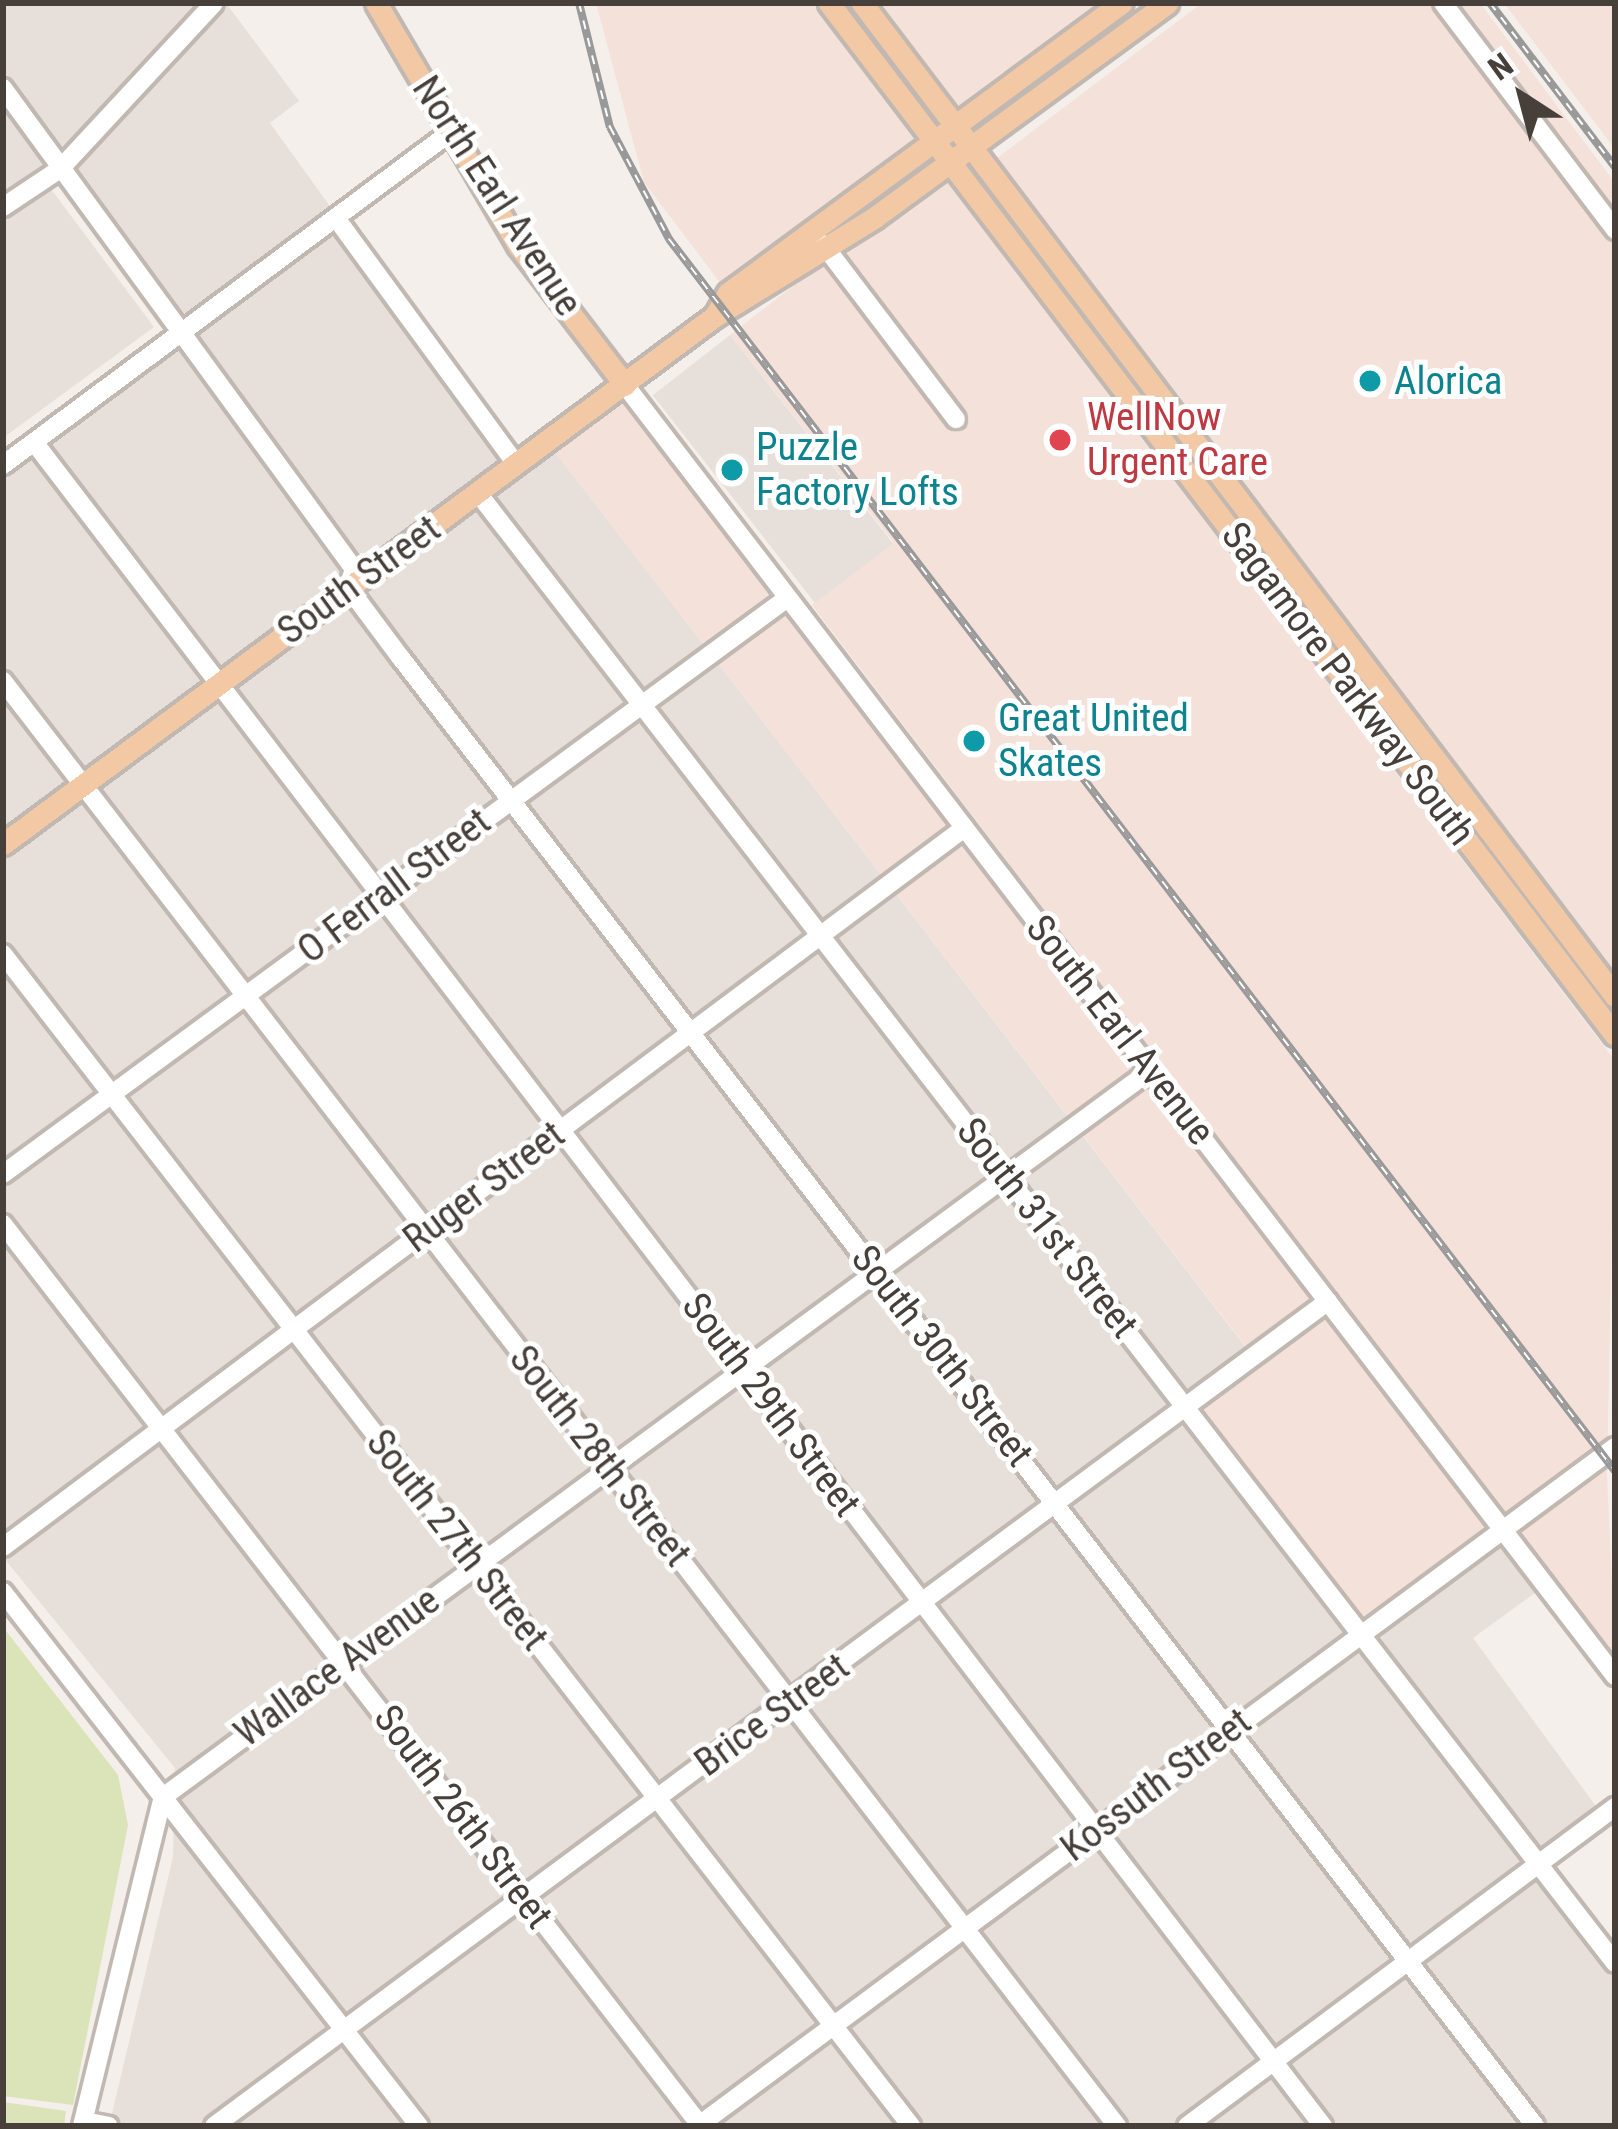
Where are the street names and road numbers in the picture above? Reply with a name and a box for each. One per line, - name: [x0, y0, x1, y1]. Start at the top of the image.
- street label: North Earl Avenue: [402, 68, 592, 324]
- street label: South Street: [269, 505, 449, 655]
- street label: Sagamore Parkway South: [1211, 513, 1485, 855]
- street label: O Ferrall Street: [288, 798, 500, 974]
- street label: South Earl Avenue: [1016, 906, 1224, 1154]
- street label: South 31st Street: [947, 1109, 1147, 1347]
- street label: Ruger Street: [394, 1111, 574, 1263]
- street label: South 30th Street: [841, 1236, 1043, 1476]
- street label: South 29th Street: [672, 1284, 870, 1526]
- street label: South 28th Street: [499, 1336, 701, 1576]
- street label: South 27th Street: [356, 1420, 558, 1660]
- street label: Wallace Avenue: [225, 1577, 449, 1757]
- street label: Brice Street: [686, 1644, 858, 1786]
- street label: South 26th Street: [364, 1696, 562, 1938]
- street label: Kossuth Street: [1052, 1698, 1260, 1872]

